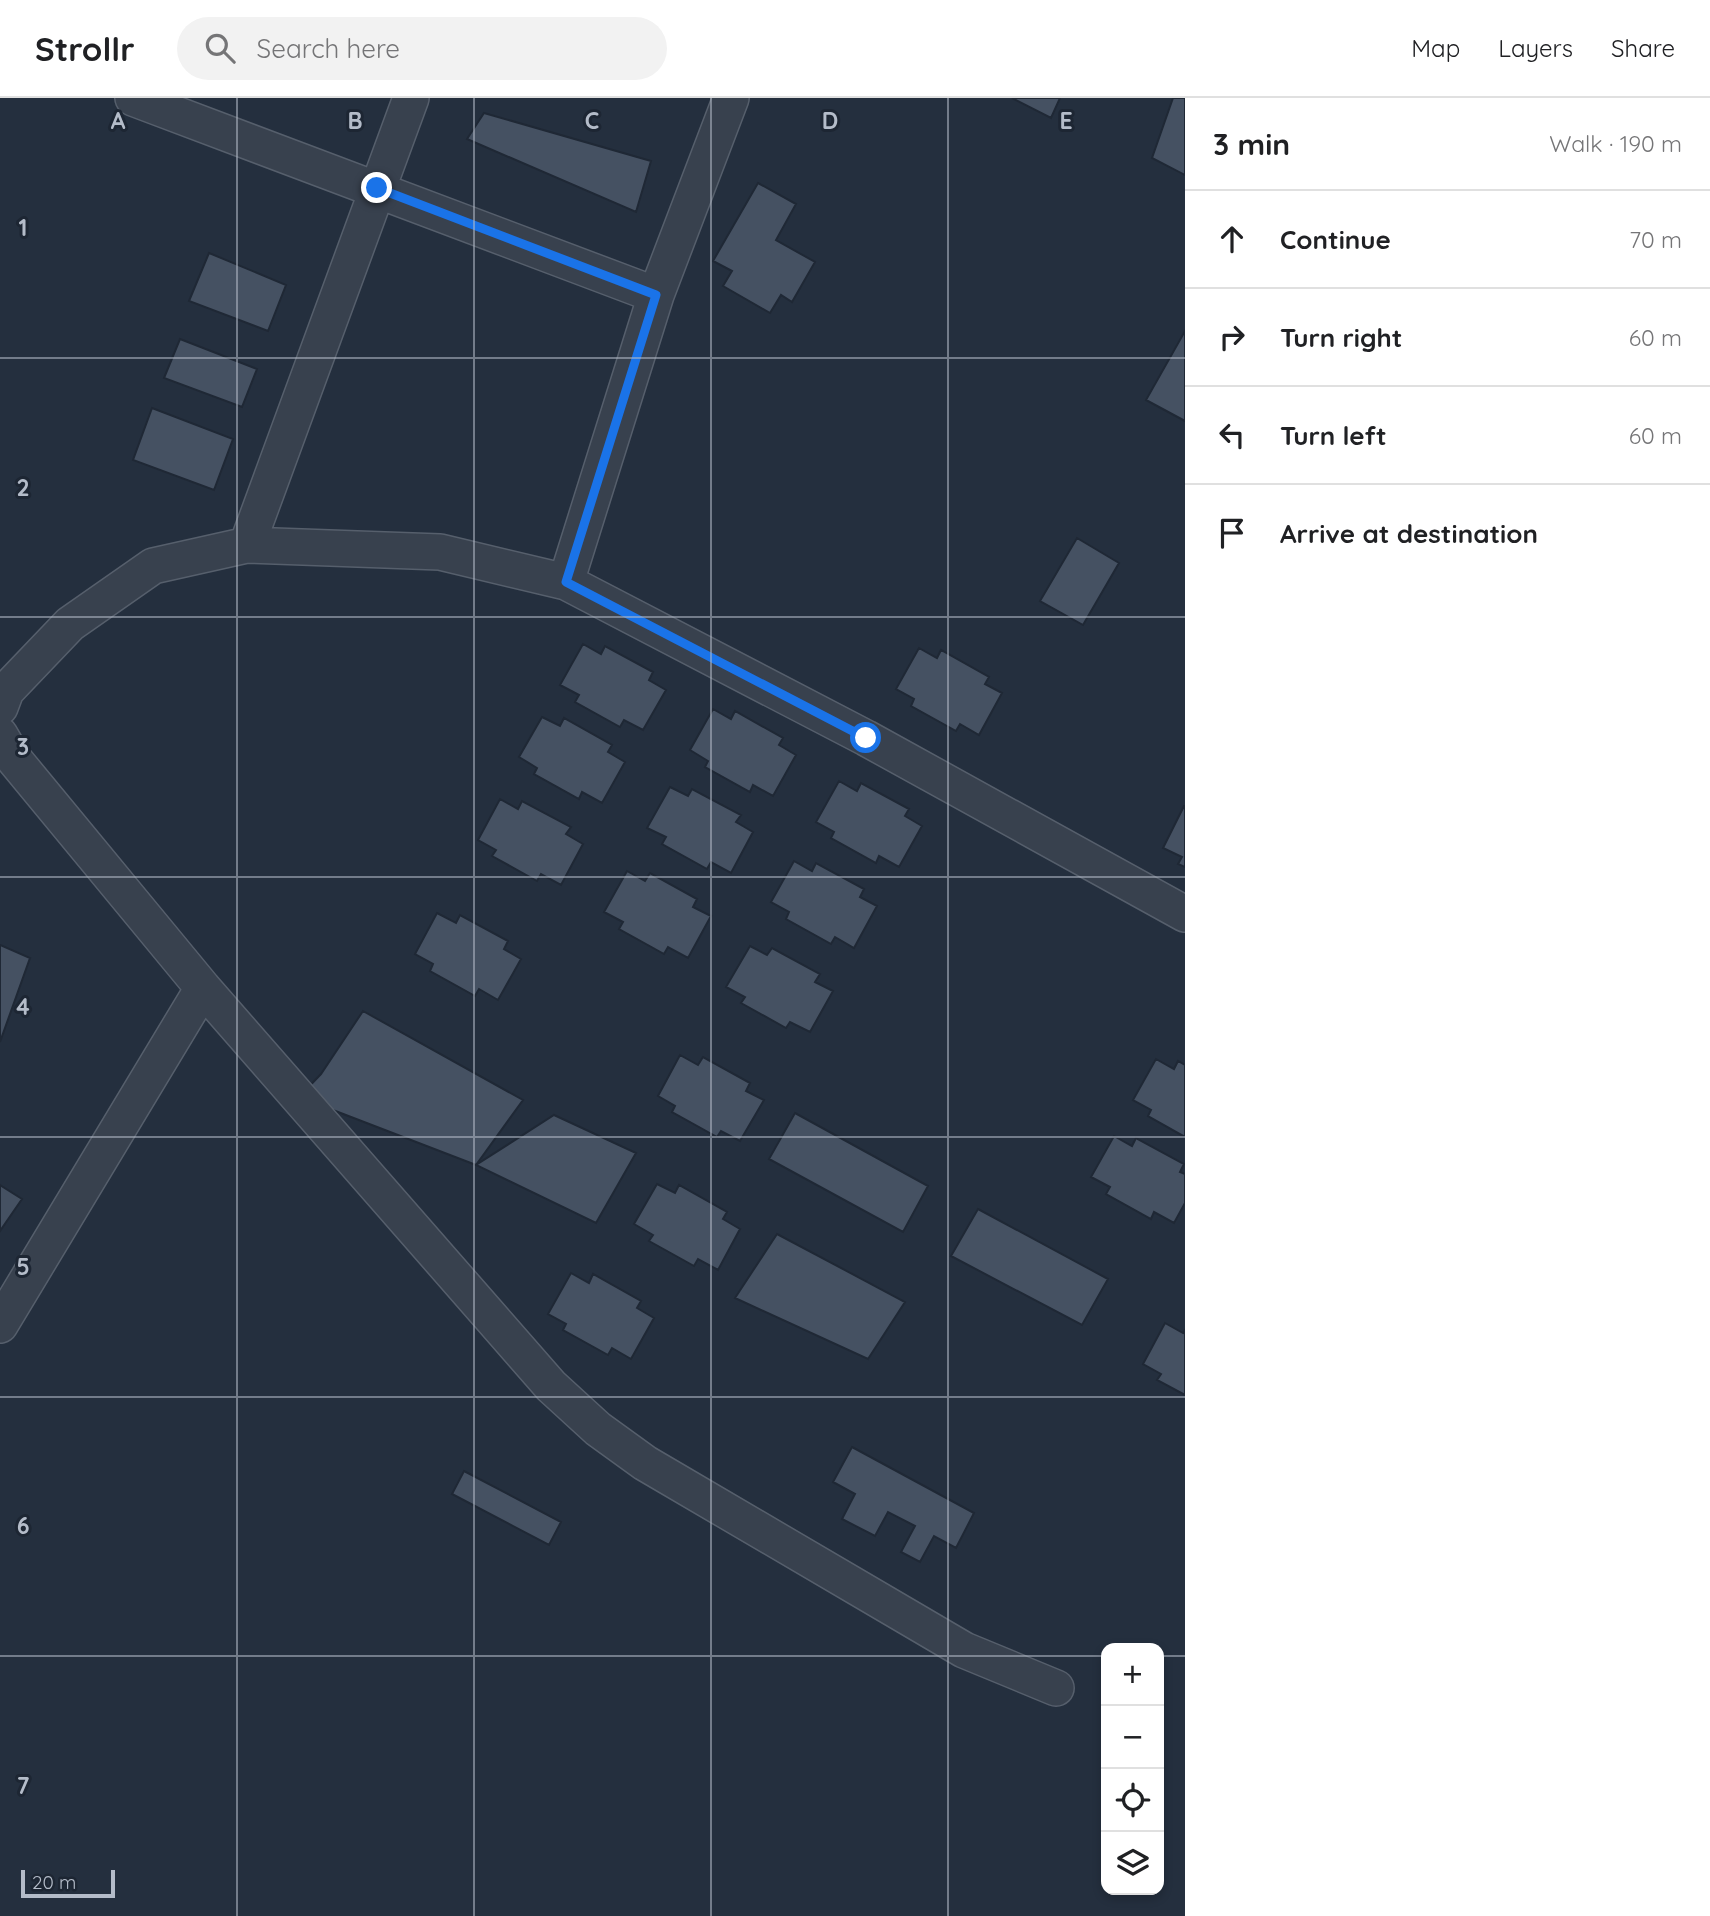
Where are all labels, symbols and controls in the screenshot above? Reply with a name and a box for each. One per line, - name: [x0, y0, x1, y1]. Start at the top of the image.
- search box: [177, 17, 667, 80]
- text: Strollr: [35, 28, 135, 69]
- icon: search: [201, 29, 239, 67]
- text: Search here: [257, 32, 400, 65]
- text: Map: [1411, 33, 1460, 63]
- text: Layers: [1498, 33, 1573, 63]
- text: Share: [1611, 33, 1675, 63]
- text: A: [111, 106, 126, 135]
- text: B: [347, 106, 363, 135]
- text: C: [585, 106, 599, 135]
- text: D: [822, 106, 838, 135]
- text: E: [1059, 106, 1073, 135]
- text: 3 min: [1213, 125, 1290, 163]
- text: Walk · 190 m: [1549, 129, 1682, 158]
- route end: [361, 172, 392, 203]
- text: 1: [19, 213, 27, 242]
- icon: ahead: [1213, 220, 1251, 258]
- text: Continue: [1280, 223, 1391, 256]
- text: 70 m: [1629, 225, 1682, 254]
- icon: right: [1213, 318, 1251, 356]
- text: Turn right: [1280, 321, 1402, 354]
- text: 60 m: [1629, 323, 1682, 352]
- icon: left: [1213, 416, 1251, 454]
- text: Turn left: [1280, 419, 1387, 452]
- text: 60 m: [1629, 421, 1682, 450]
- text: 2: [16, 473, 30, 502]
- icon: arrive: [1213, 514, 1251, 552]
- text: Arrive at destination: [1280, 517, 1538, 550]
- route start: [850, 722, 881, 753]
- text: 3: [17, 732, 29, 761]
- text: 4: [16, 992, 30, 1021]
- text: 5: [16, 1252, 30, 1281]
- text: 6: [17, 1511, 29, 1540]
- map controls: [1101, 1643, 1164, 1895]
- button: +: [1101, 1643, 1164, 1706]
- button: −: [1101, 1706, 1164, 1769]
- button: locate: [1101, 1769, 1164, 1832]
- text: 7: [17, 1771, 30, 1800]
- button: layers: [1101, 1832, 1164, 1895]
- scale bar: [21, 1867, 116, 1899]
- text: 20 m: [32, 1870, 76, 1894]

